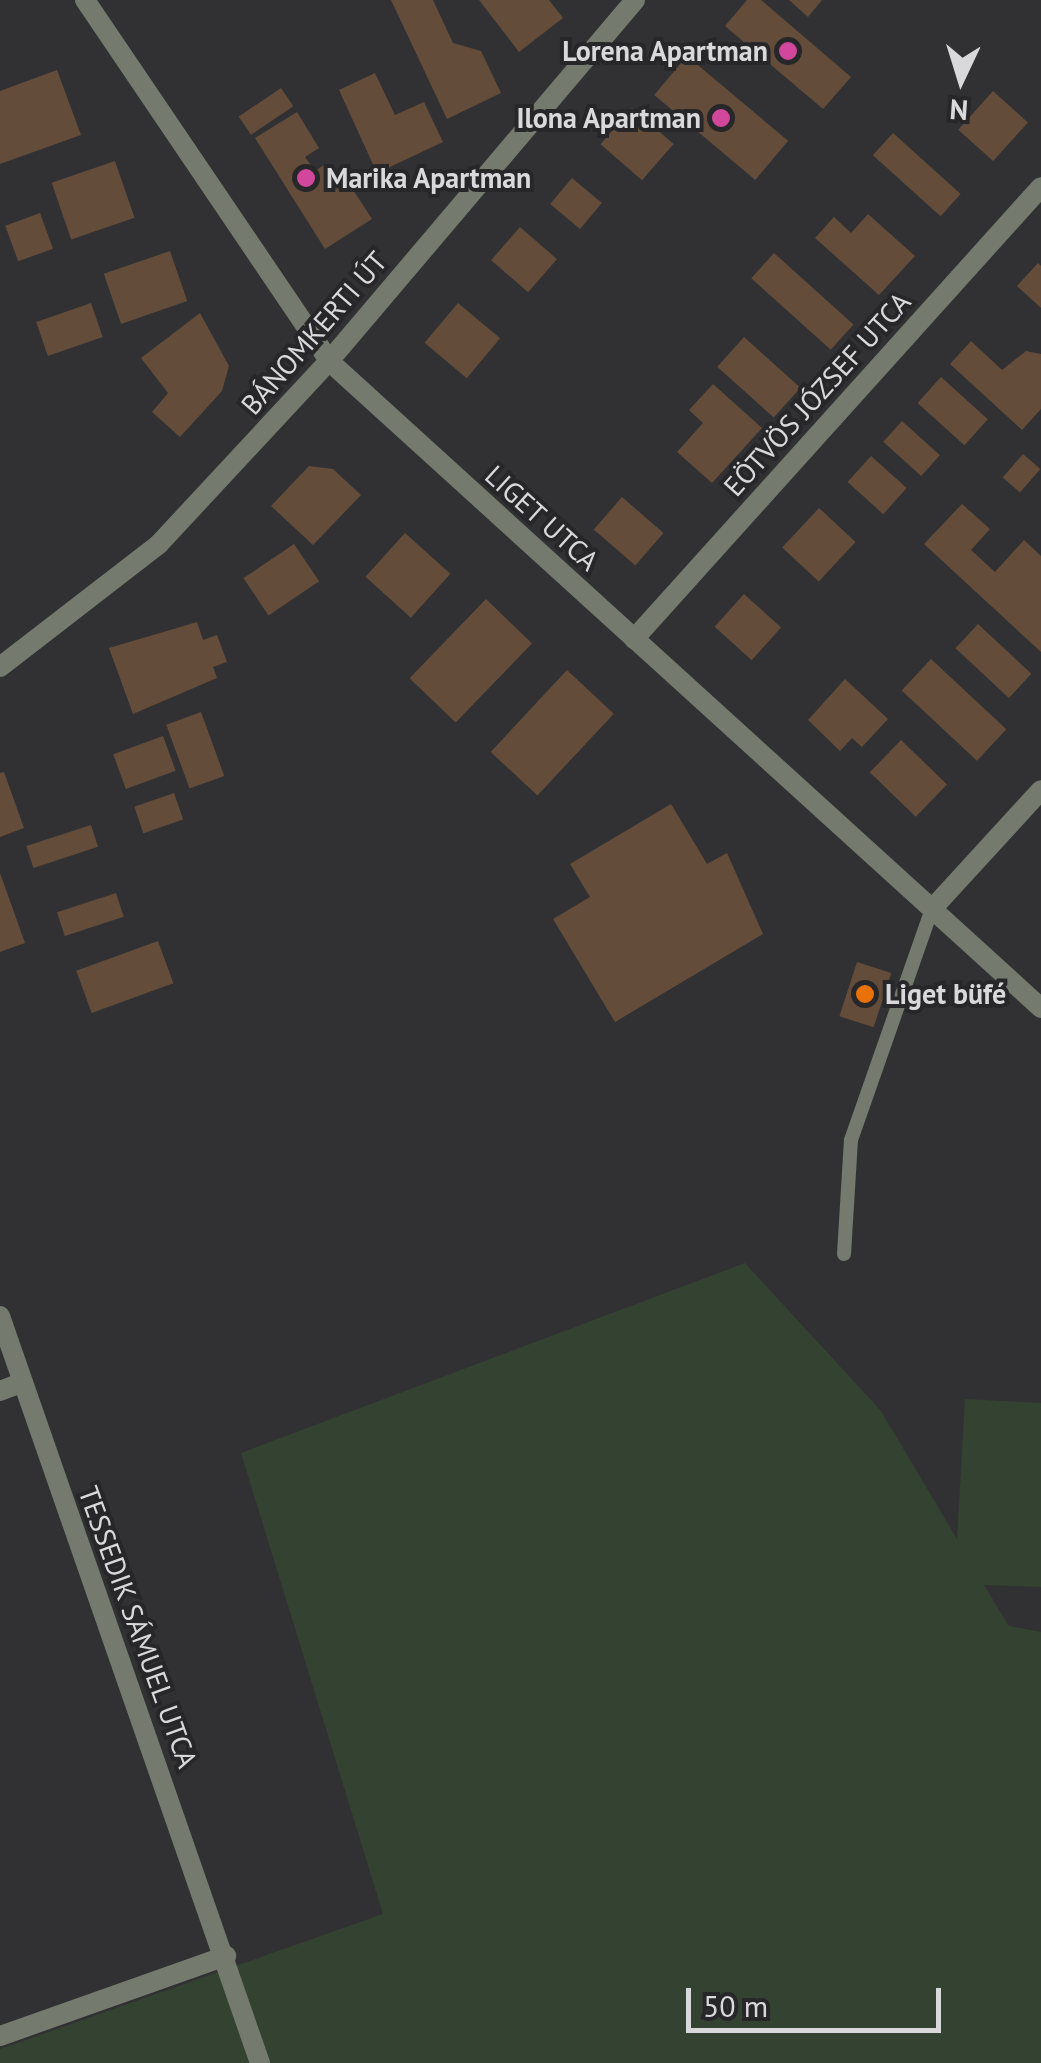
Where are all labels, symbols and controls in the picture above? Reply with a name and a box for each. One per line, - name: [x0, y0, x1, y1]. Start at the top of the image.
- north arrow: [911, 30, 1011, 130]
- place label: Lorena Apartman: [561, 34, 768, 68]
- marker: Lorena Apartman: [777, 40, 799, 62]
- text: N: [948, 91, 969, 130]
- place label: Ilona Apartman: [515, 101, 701, 135]
- marker: Ilona Apartman: [710, 107, 732, 129]
- place label: Marika Apartman: [326, 161, 532, 195]
- marker: Marika Apartman: [295, 167, 317, 189]
- street label: BÁNOMKERTI ÚT: [234, 245, 394, 421]
- street label: EÖTVÖS JÓZSEF UTCA: [717, 285, 917, 503]
- street label: LIGET UTCA: [478, 458, 606, 578]
- place label: Liget büfé: [885, 977, 1006, 1011]
- marker: Liget büfé: [854, 983, 876, 1005]
- street label: TESSEDIK SÁMUEL UTCA: [71, 1481, 205, 1773]
- scale bar: [691, 1968, 946, 2030]
- text: 50 m: [703, 1986, 768, 2025]

